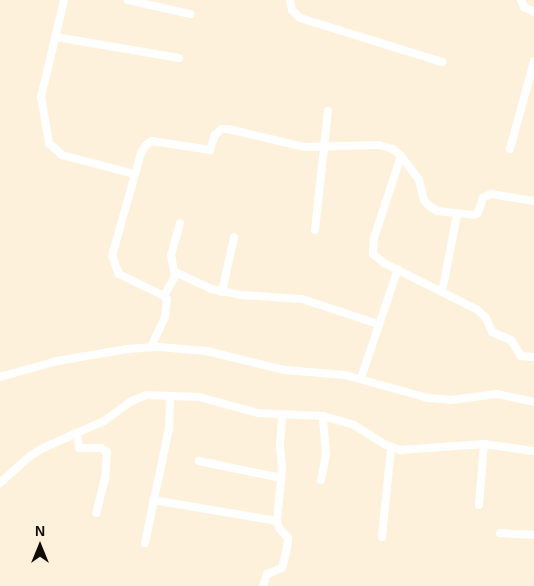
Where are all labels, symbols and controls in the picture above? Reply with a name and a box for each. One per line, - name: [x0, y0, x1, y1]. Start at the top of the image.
- north arrow: [15, 521, 65, 571]
- text: N: [35, 523, 45, 539]

